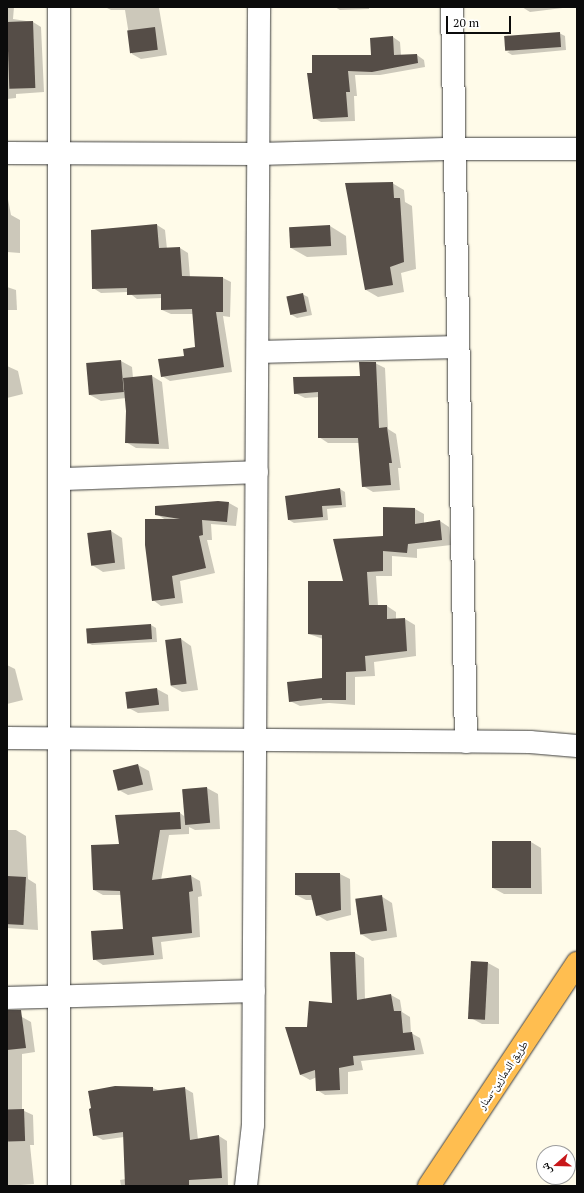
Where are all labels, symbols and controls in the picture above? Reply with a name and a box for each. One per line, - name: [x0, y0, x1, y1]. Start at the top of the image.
- scale bar: [448, 8, 513, 34]
- text: 20 m: [453, 15, 479, 30]
- street label: طريق الدمازين-سنار: [475, 1038, 531, 1112]
- north arrow: [536, 1145, 576, 1185]
- text: ش: [537, 1161, 554, 1177]

